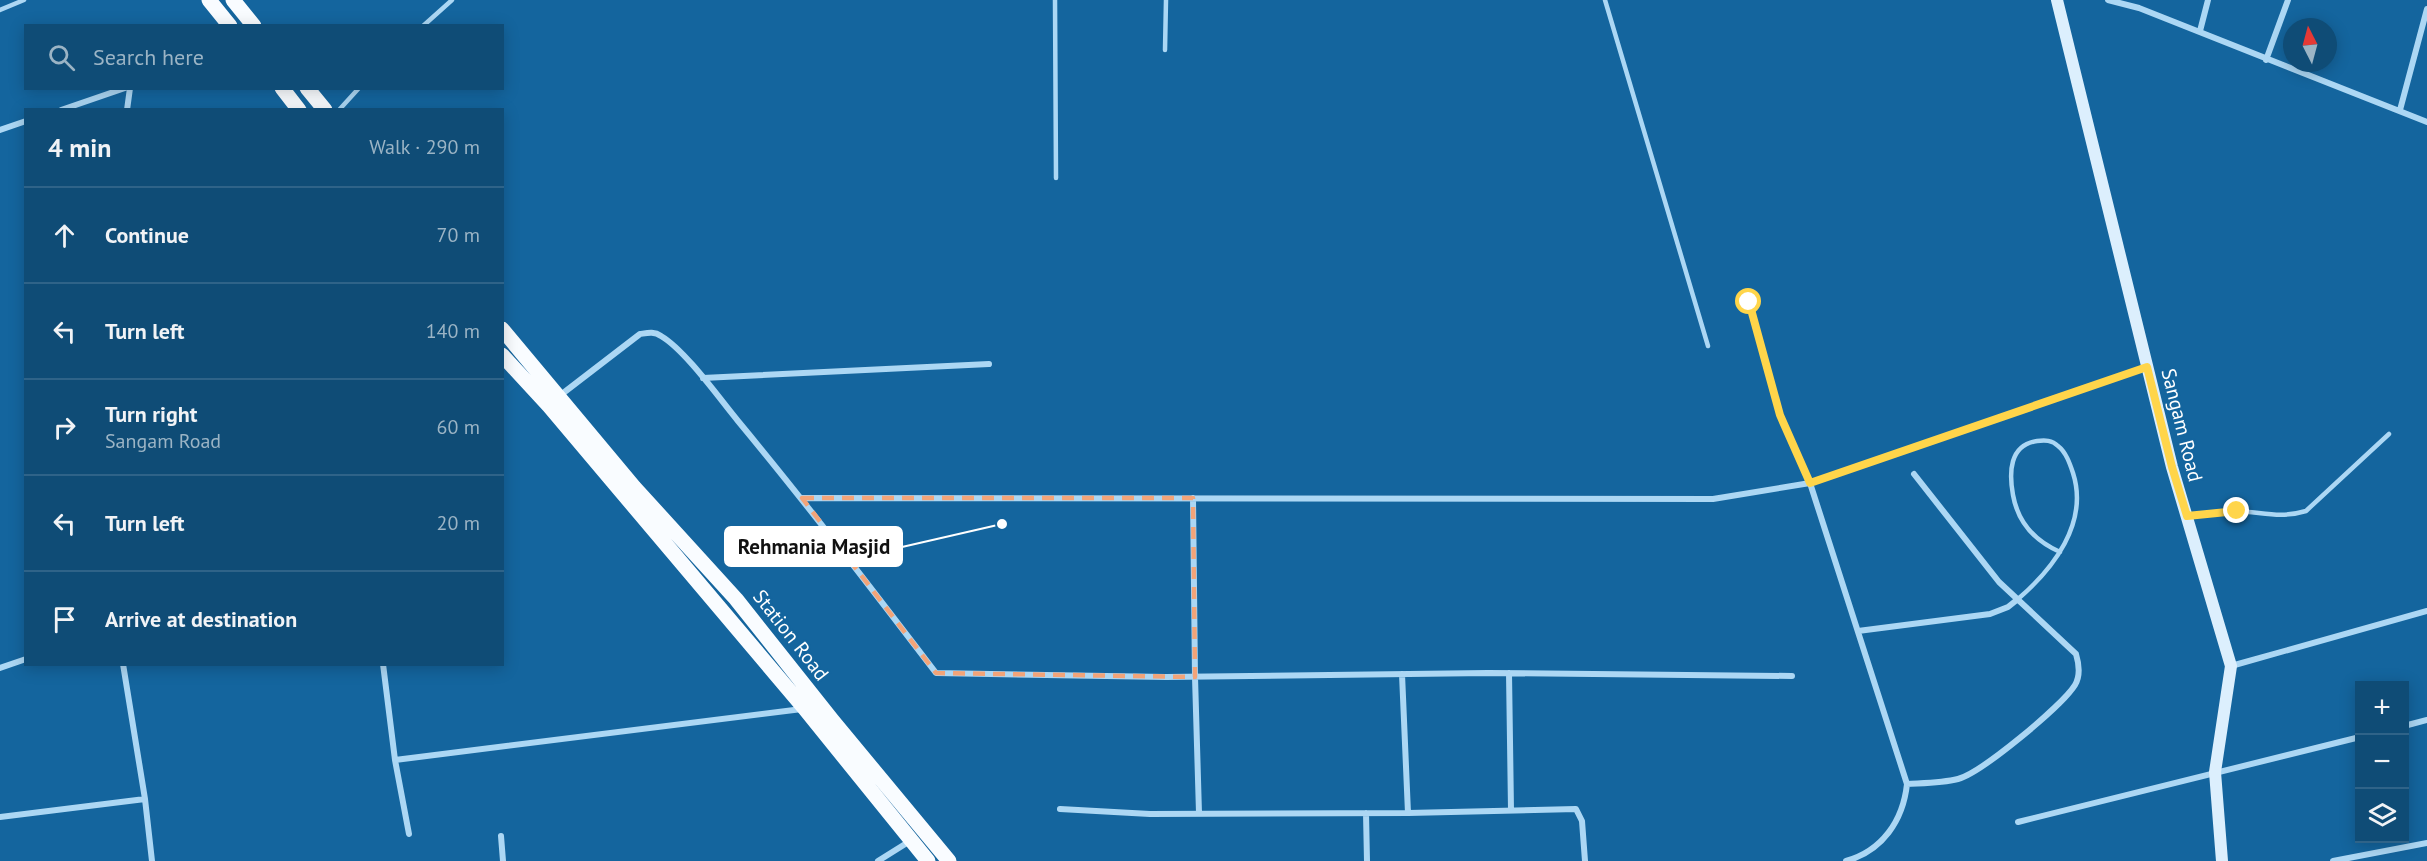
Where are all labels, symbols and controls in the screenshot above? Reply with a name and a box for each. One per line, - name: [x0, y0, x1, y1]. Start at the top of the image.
- north arrow: [2283, 18, 2337, 72]
- search box: [24, 24, 504, 90]
- icon: search: [45, 41, 78, 74]
- text: Search here: [93, 43, 204, 71]
- text: 4 min: [48, 131, 111, 164]
- text: Walk · 290 m: [369, 134, 480, 160]
- icon: ahead: [48, 219, 81, 252]
- text: Continue: [105, 221, 189, 249]
- text: 70 m: [437, 222, 480, 248]
- route start: [1735, 288, 1761, 314]
- icon: left: [48, 315, 81, 348]
- text: Turn left: [105, 317, 185, 345]
- text: 140 m: [426, 318, 480, 344]
- street label: Sangam Road: [2155, 366, 2209, 484]
- text: Turn right: [105, 400, 197, 428]
- icon: right: [48, 411, 81, 444]
- text: 60 m: [437, 414, 480, 440]
- text: Sangam Road: [105, 428, 221, 454]
- route end: [2223, 497, 2249, 523]
- icon: left: [48, 507, 81, 540]
- text: Turn left: [105, 509, 185, 537]
- text: 20 m: [437, 510, 480, 536]
- callout: Rehmania Masjid: [725, 527, 902, 566]
- text: Rehmania Masjid: [738, 533, 890, 560]
- street label: Station Road: [747, 584, 835, 686]
- icon: arrive: [48, 603, 81, 636]
- text: Arrive at destination: [105, 605, 297, 633]
- map controls: [2355, 681, 2409, 843]
- button: +: [2355, 681, 2409, 735]
- button: −: [2355, 735, 2409, 789]
- button: layers: [2355, 789, 2409, 843]

